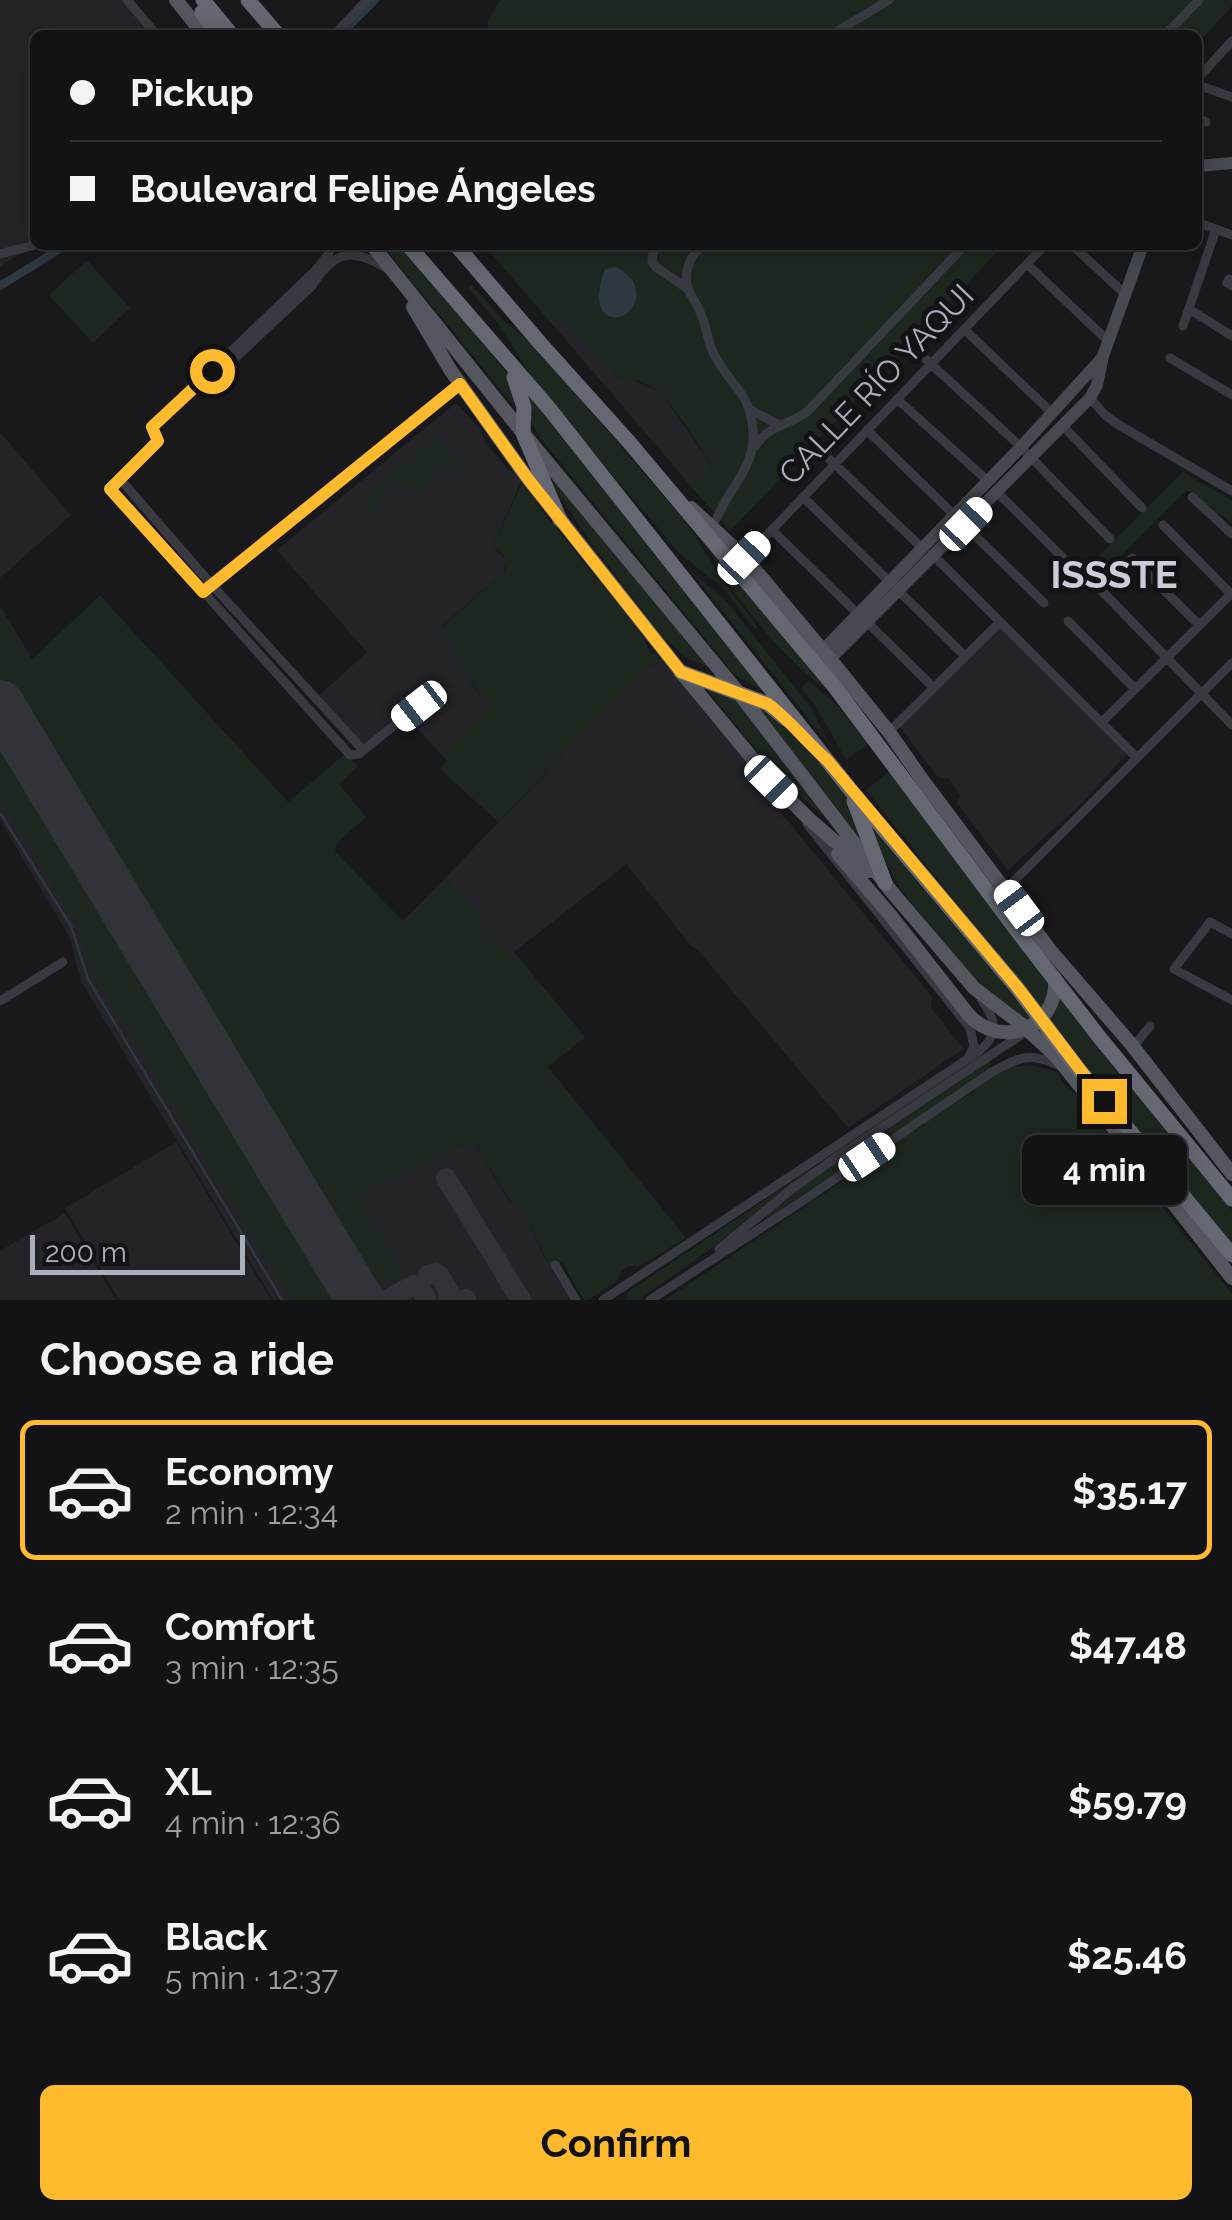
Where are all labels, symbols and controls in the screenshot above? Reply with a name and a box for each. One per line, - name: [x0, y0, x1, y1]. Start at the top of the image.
- text: Pickup: [130, 70, 254, 115]
- text: Boulevard Felipe Ángeles: [130, 166, 596, 211]
- street label: CALLE RÍO YAQUI: [771, 276, 981, 492]
- route start: [190, 349, 235, 394]
- car: [934, 492, 998, 556]
- car: [712, 526, 776, 590]
- district label: ISSSTE: [1050, 552, 1178, 597]
- car: [386, 676, 452, 736]
- car: [739, 750, 803, 814]
- car: [989, 875, 1049, 941]
- route end: [1082, 1079, 1127, 1124]
- car: [834, 1128, 900, 1186]
- callout: 4 min: [1022, 1136, 1186, 1206]
- text: 4 min: [1063, 1151, 1146, 1188]
- scale bar: [30, 1230, 245, 1274]
- text: 200 m: [45, 1236, 127, 1269]
- text: Choose a ride: [40, 1333, 334, 1386]
- icon: car: [45, 1445, 135, 1535]
- text: Economy: [165, 1449, 334, 1494]
- text: $35.17: [1072, 1468, 1187, 1513]
- text: 2 min · 12:34: [165, 1494, 338, 1531]
- icon: car: [45, 1600, 135, 1690]
- text: Comfort: [165, 1604, 315, 1649]
- text: $47.48: [1069, 1623, 1187, 1668]
- text: 3 min · 12:35: [165, 1649, 339, 1686]
- icon: car: [45, 1755, 135, 1845]
- text: XL: [165, 1759, 212, 1804]
- text: $59.79: [1068, 1778, 1187, 1823]
- text: 4 min · 12:36: [165, 1804, 341, 1841]
- icon: car: [45, 1910, 135, 2000]
- text: Black: [165, 1914, 267, 1959]
- text: $25.46: [1067, 1933, 1187, 1978]
- text: 5 min · 12:37: [165, 1959, 338, 1996]
- button: Confirm: [40, 2085, 1192, 2200]

